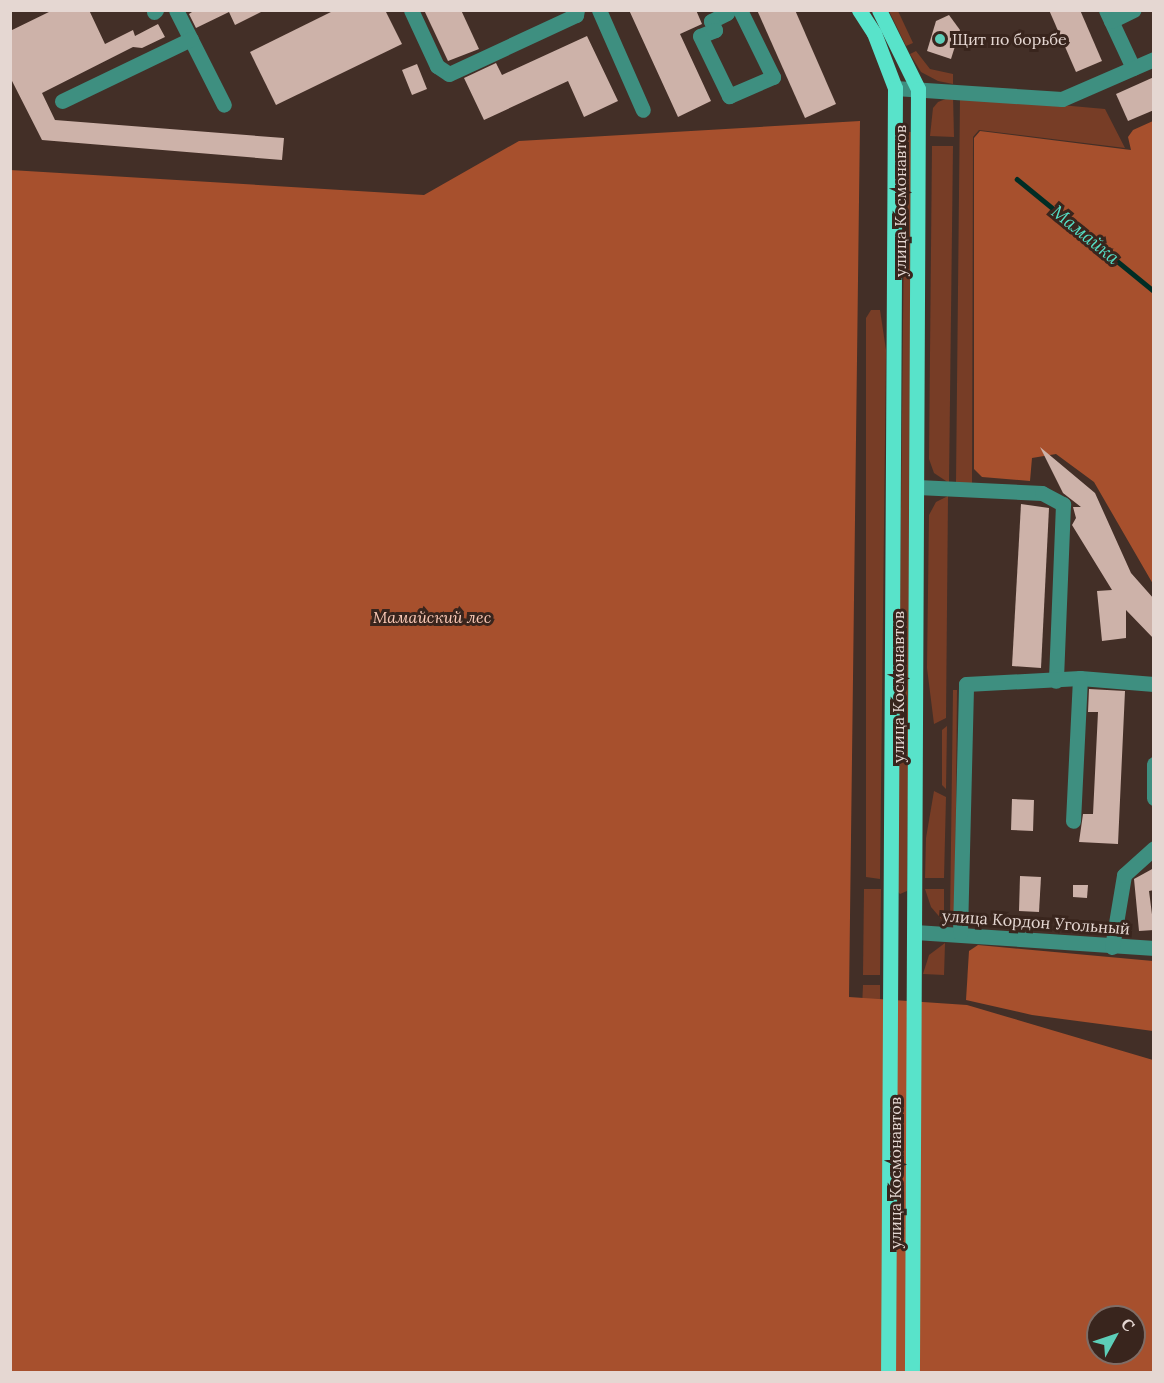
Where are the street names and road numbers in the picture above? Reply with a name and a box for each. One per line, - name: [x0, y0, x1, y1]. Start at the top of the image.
- street label: улица Космонавтов: [890, 125, 910, 277]
- street label: улица Космонавтов: [888, 611, 908, 763]
- street label: улица Кордон Угольный: [941, 906, 1131, 938]
- street label: улица Космонавтов: [885, 1097, 905, 1249]

